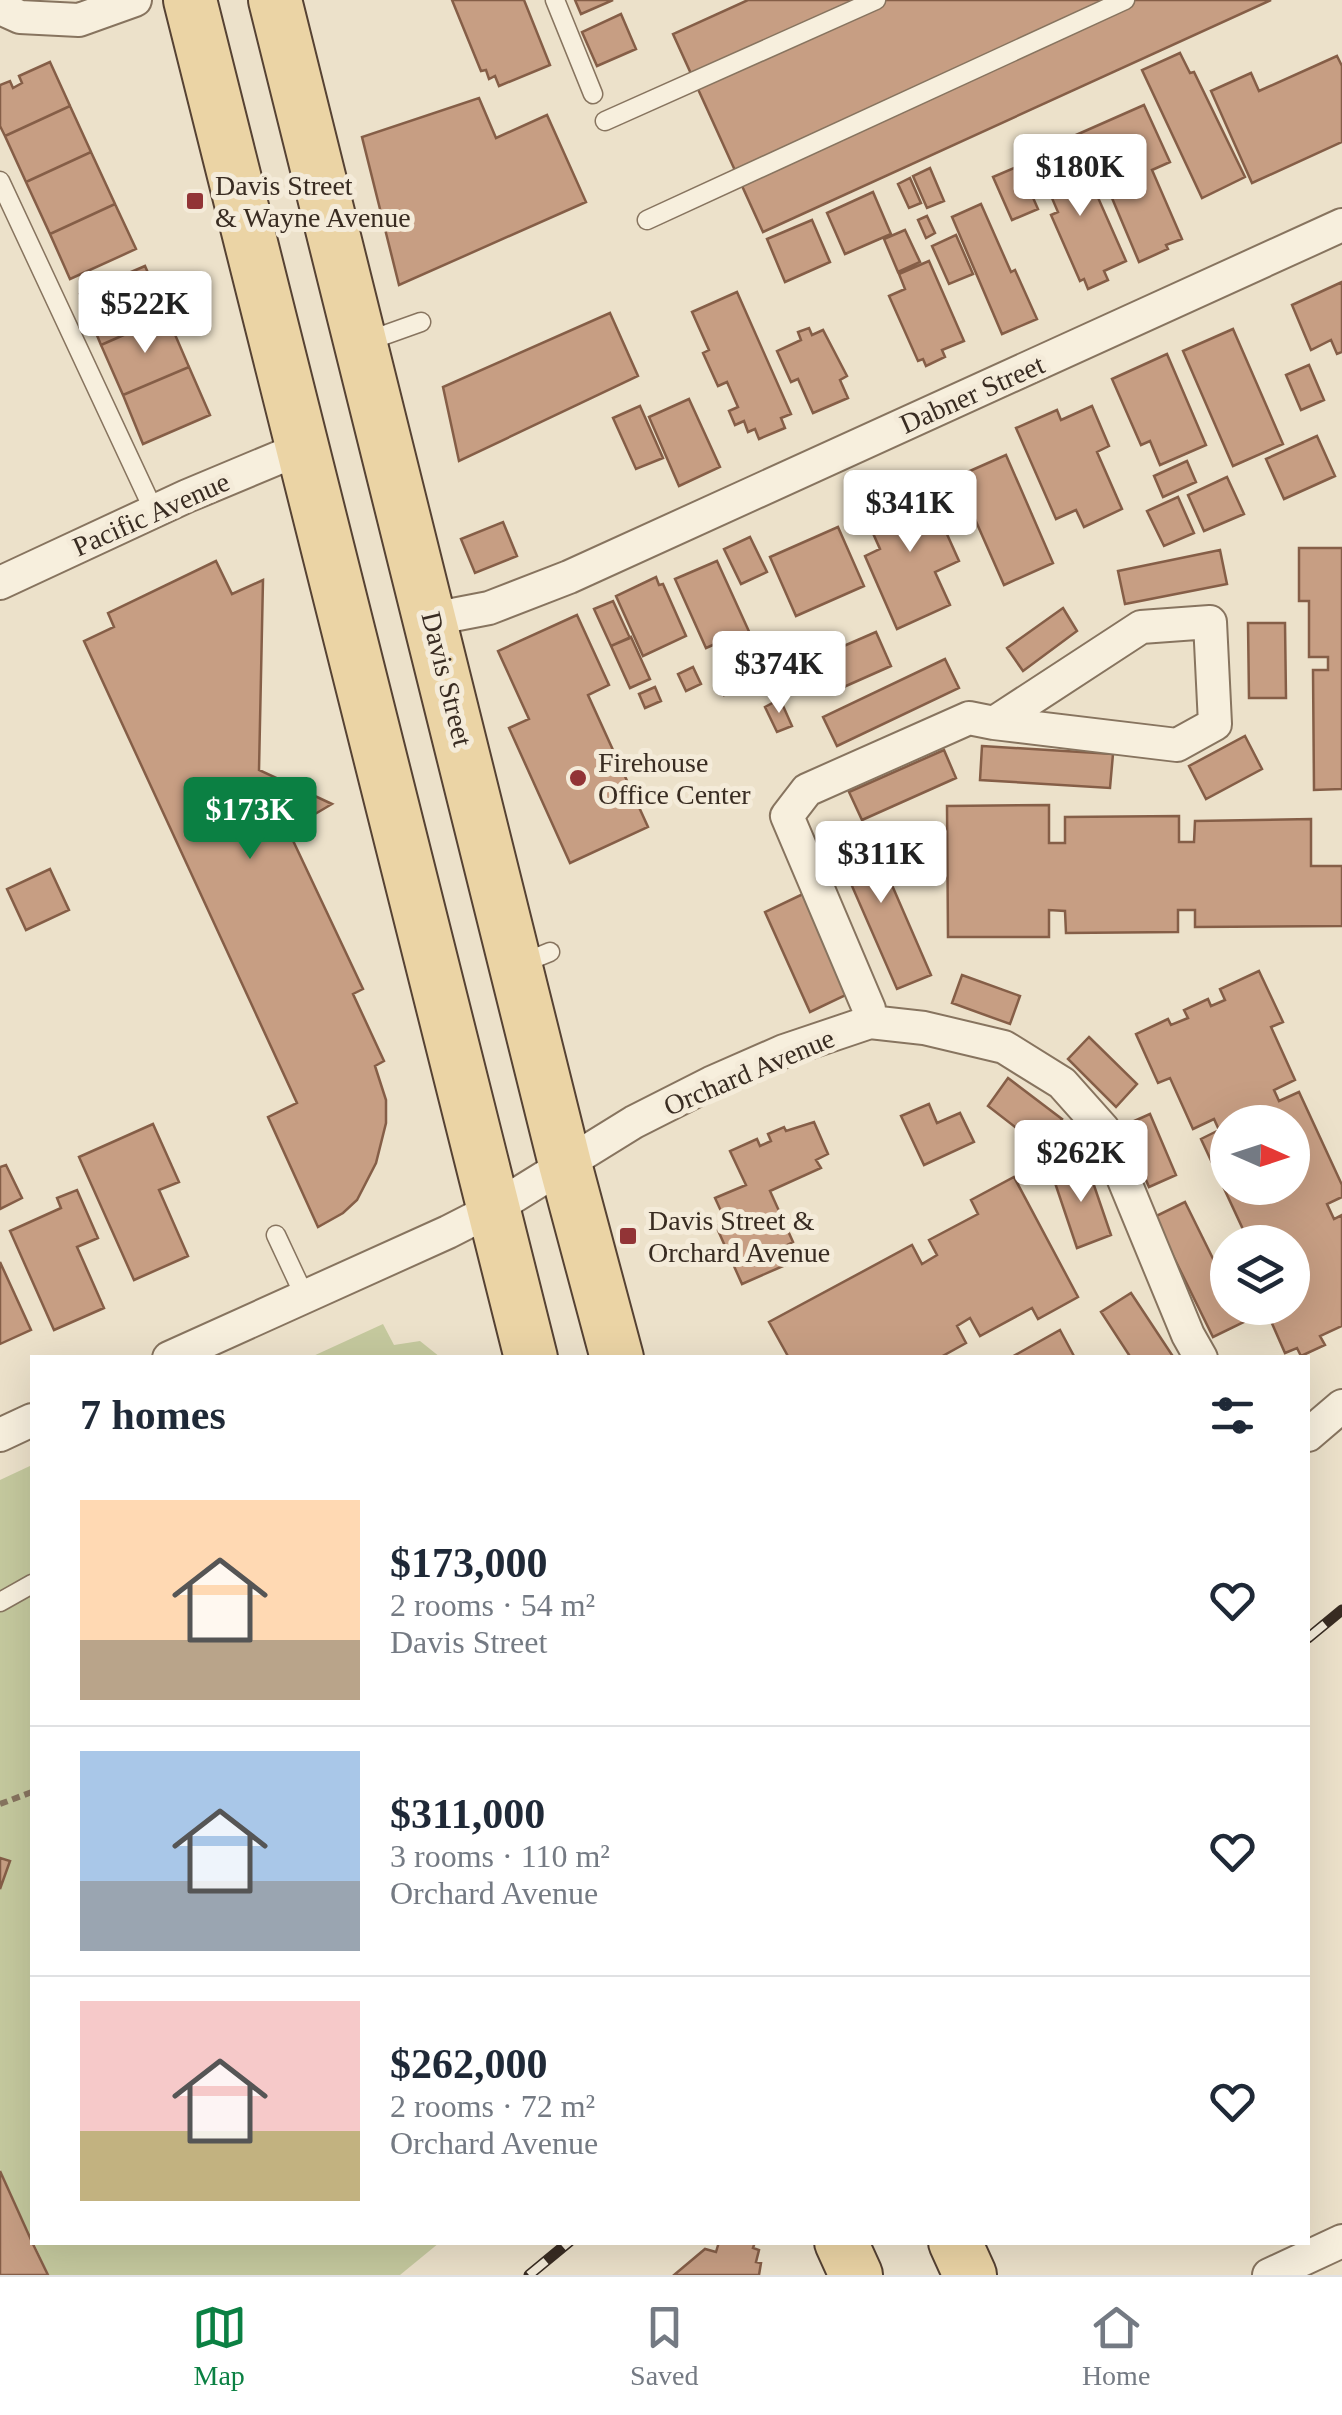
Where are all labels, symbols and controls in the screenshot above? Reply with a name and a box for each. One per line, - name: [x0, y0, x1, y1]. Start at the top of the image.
- pin: $180K: [1010, 134, 1150, 219]
- text: $180K: [1036, 148, 1124, 184]
- place label: Davis Street & Wayne Avenue: [215, 170, 411, 233]
- marker: Davis Street & Wayne Avenue: [184, 190, 206, 212]
- pin: $522K: [75, 271, 215, 356]
- text: $522K: [101, 285, 189, 321]
- street label: Dabner Street: [895, 348, 1049, 440]
- street label: Pacific Avenue: [68, 466, 234, 562]
- pin: $341K: [840, 470, 980, 555]
- text: $341K: [866, 484, 954, 520]
- street label: Davis Street: [415, 608, 479, 750]
- pin: $374K: [709, 631, 849, 716]
- text: $374K: [735, 645, 823, 681]
- place label: Firehouse Office Center: [598, 747, 751, 810]
- marker: Firehouse Office Center: [567, 767, 589, 789]
- pin: $173K: [180, 777, 320, 862]
- text: $173K: [206, 791, 294, 827]
- pin: $311K: [811, 821, 951, 906]
- text: $311K: [837, 835, 925, 871]
- street label: Orchard Avenue: [659, 1022, 839, 1122]
- north arrow: [1210, 1105, 1310, 1205]
- map controls: [1210, 1105, 1310, 1325]
- pin: $262K: [1011, 1120, 1151, 1205]
- text: $262K: [1037, 1134, 1125, 1170]
- place label: Davis Street & Orchard Avenue: [648, 1205, 830, 1268]
- marker: Davis Street & Orchard Avenue: [617, 1225, 639, 1247]
- button: layers: [1210, 1225, 1310, 1325]
- icon: filters: [1205, 1388, 1260, 1443]
- text: 7 homes: [80, 1392, 226, 1438]
- icon: home: [160, 1540, 280, 1660]
- text: $173,000: [390, 1540, 548, 1586]
- icon: heart: [1205, 1573, 1260, 1628]
- text: 2 rooms · 54 m²: [390, 1587, 595, 1623]
- text: Davis Street: [390, 1624, 547, 1660]
- icon: home: [160, 1791, 280, 1911]
- text: $311,000: [390, 1791, 545, 1837]
- icon: heart: [1205, 1824, 1260, 1879]
- text: 3 rooms · 110 m²: [390, 1838, 610, 1874]
- text: Orchard Avenue: [390, 1875, 598, 1911]
- icon: home: [160, 2041, 280, 2161]
- text: $262,000: [390, 2041, 548, 2087]
- icon: heart: [1205, 2074, 1260, 2129]
- text: 2 rooms · 72 m²: [390, 2088, 595, 2124]
- text: Orchard Avenue: [390, 2125, 598, 2161]
- tab: Map: [192, 2300, 247, 2392]
- tab: Saved: [630, 2300, 699, 2392]
- tab: Home: [1082, 2300, 1150, 2392]

